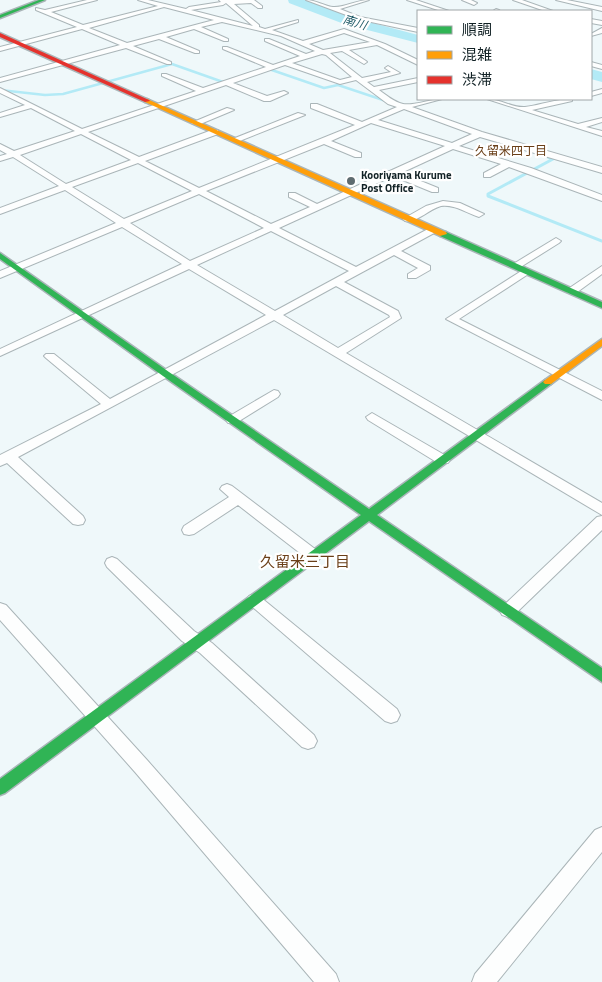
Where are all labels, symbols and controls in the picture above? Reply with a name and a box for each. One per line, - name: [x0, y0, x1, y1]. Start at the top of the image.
- water label: 南川: [341, 9, 371, 35]
- legend: [417, 10, 592, 100]
- text: 順調: [462, 18, 492, 41]
- text: 混雑: [462, 43, 492, 66]
- text: 渋滞: [462, 68, 492, 91]
- district label: 久留米四丁目: [475, 141, 547, 160]
- place label: Kooriyama Kurume Post Office: [361, 167, 452, 196]
- marker: Kooriyama Kurume Post Office: [345, 175, 357, 187]
- district label: 久留米三丁目: [260, 550, 350, 573]

